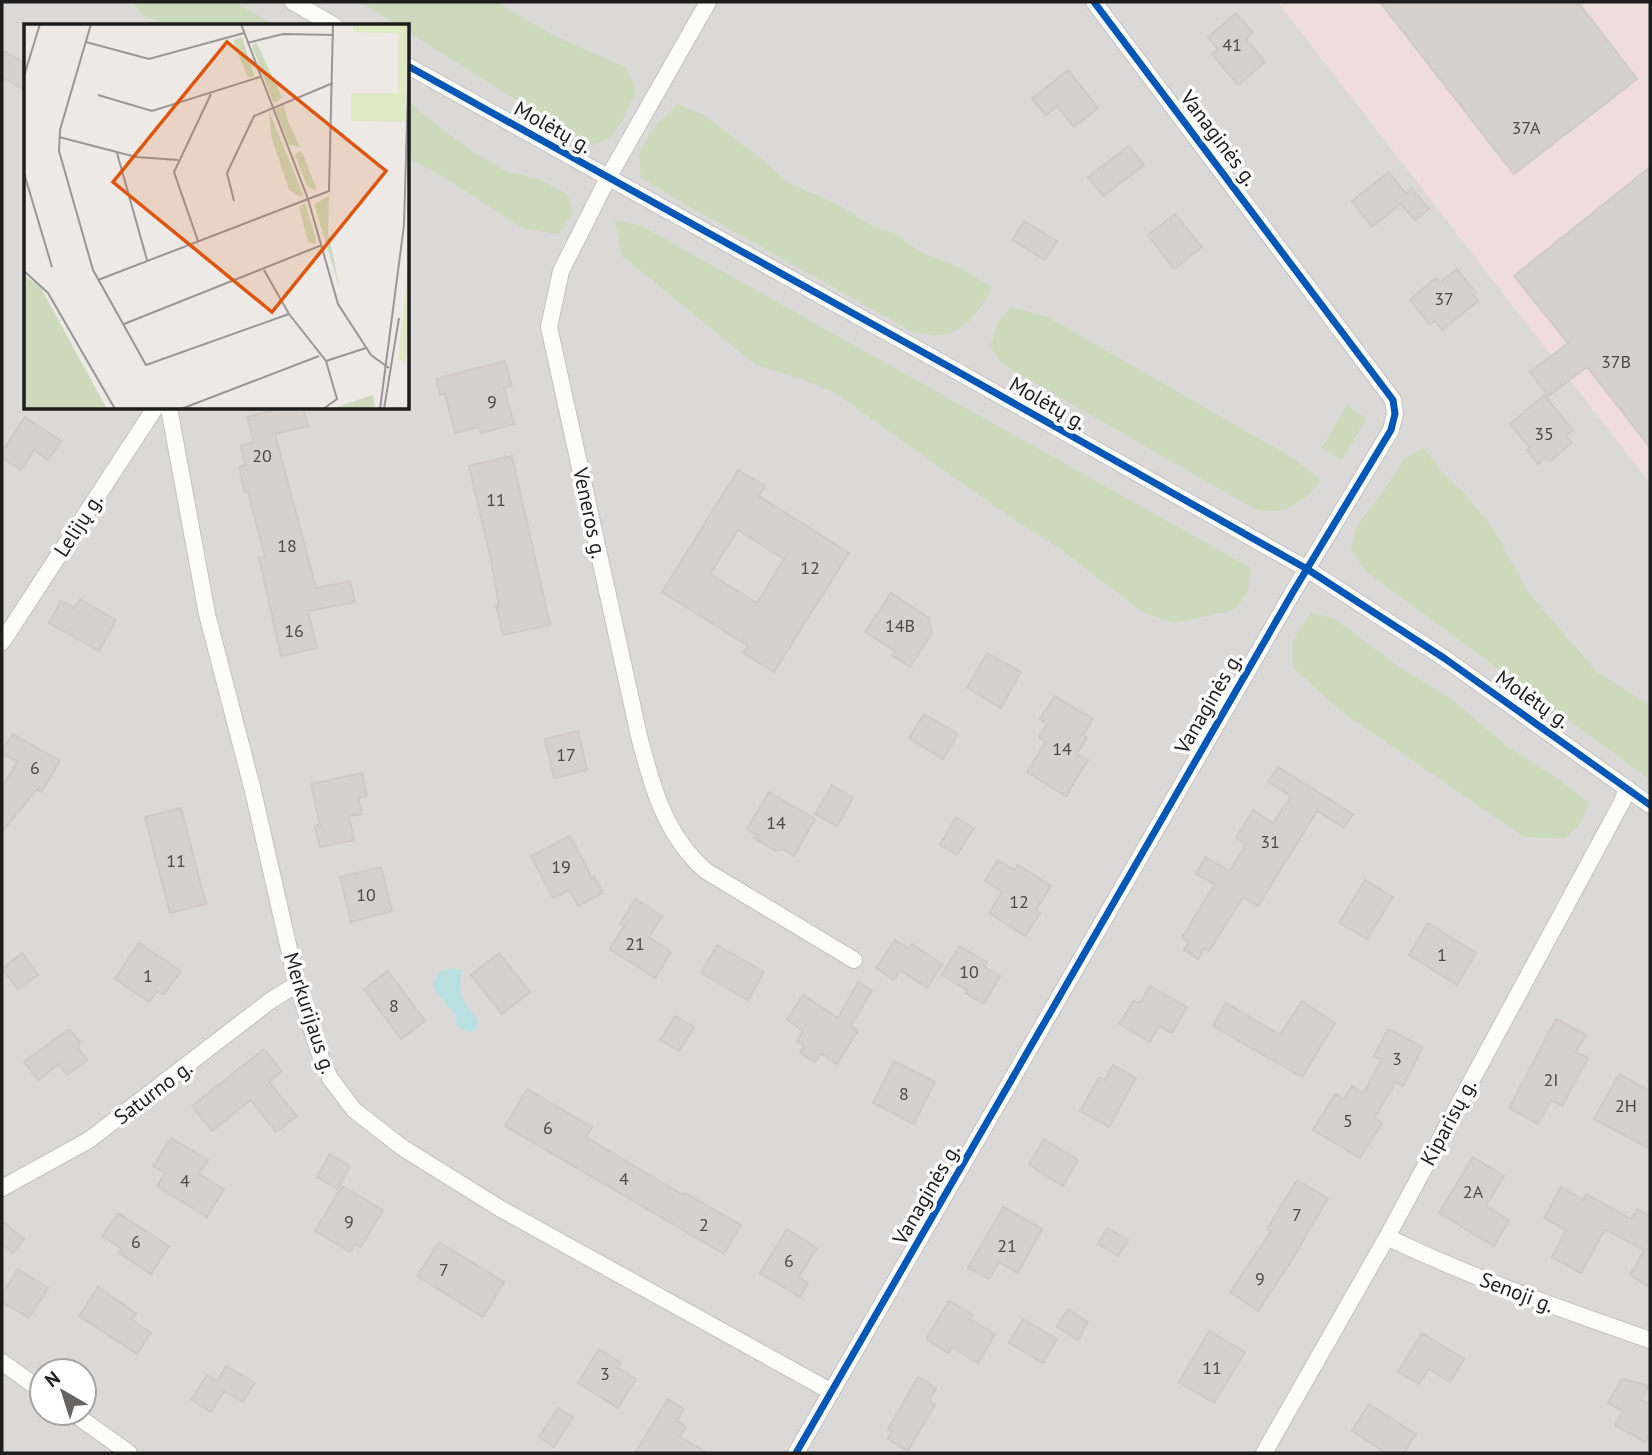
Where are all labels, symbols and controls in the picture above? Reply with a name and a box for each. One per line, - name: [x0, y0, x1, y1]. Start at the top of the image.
- inset map: [24, 24, 410, 410]
- house number: 41: [1222, 33, 1242, 56]
- street label: Vanaginės g.: [1174, 84, 1264, 191]
- street label: Molėtų g.: [510, 95, 596, 159]
- house number: 37A: [1511, 116, 1541, 139]
- house number: 37: [1434, 287, 1454, 310]
- house number: 37B: [1601, 350, 1631, 373]
- street label: Molėtų g.: [1005, 370, 1091, 436]
- house number: 9: [487, 390, 497, 413]
- house number: 35: [1534, 422, 1554, 445]
- house number: 20: [252, 444, 272, 467]
- street label: Veneros g.: [567, 464, 613, 561]
- street label: Lelijų g.: [48, 488, 108, 562]
- house number: 11: [486, 488, 506, 511]
- house number: 18: [277, 534, 297, 557]
- house number: 12: [800, 556, 820, 579]
- house number: 14B: [885, 614, 915, 637]
- house number: 16: [284, 619, 304, 642]
- street label: Vanaginės g.: [1168, 648, 1248, 759]
- street label: Molėtų g.: [1491, 664, 1575, 734]
- house number: 14: [1052, 737, 1072, 760]
- house number: 17: [556, 743, 576, 766]
- house number: 6: [30, 756, 40, 779]
- house number: 14: [766, 811, 786, 834]
- house number: 31: [1260, 830, 1280, 853]
- house number: 11: [166, 849, 186, 872]
- house number: 19: [551, 855, 571, 878]
- house number: 10: [356, 883, 376, 906]
- house number: 12: [1009, 890, 1029, 913]
- house number: 21: [625, 932, 645, 955]
- house number: 1: [1437, 943, 1447, 966]
- street label: Merkurijaus g.: [278, 949, 342, 1077]
- house number: 10: [959, 960, 979, 983]
- house number: 1: [143, 964, 153, 987]
- house number: 8: [389, 994, 399, 1017]
- house number: 3: [1392, 1047, 1402, 1070]
- street label: Saturno g.: [108, 1054, 198, 1130]
- house number: 2I: [1543, 1068, 1559, 1091]
- street label: Kiparisų g.: [1414, 1074, 1482, 1170]
- house number: 8: [899, 1082, 909, 1105]
- house number: 2H: [1615, 1094, 1637, 1117]
- house number: 5: [1343, 1109, 1353, 1132]
- house number: 6: [543, 1116, 553, 1139]
- street label: Vanaginės g.: [886, 1139, 966, 1250]
- house number: 4: [619, 1167, 629, 1190]
- house number: 4: [180, 1169, 190, 1192]
- house number: 2A: [1463, 1180, 1484, 1203]
- house number: 7: [1292, 1203, 1302, 1226]
- house number: 9: [344, 1210, 354, 1233]
- house number: 2: [699, 1213, 709, 1236]
- house number: 6: [131, 1230, 141, 1253]
- house number: 21: [997, 1234, 1017, 1257]
- house number: 6: [784, 1249, 794, 1272]
- house number: 7: [439, 1258, 449, 1281]
- street label: Senoji g.: [1476, 1266, 1558, 1318]
- house number: 9: [1255, 1267, 1265, 1290]
- house number: 11: [1202, 1356, 1222, 1379]
- north arrow: [28, 1357, 98, 1427]
- house number: 3: [600, 1362, 610, 1385]
- text: N: [40, 1366, 65, 1392]

